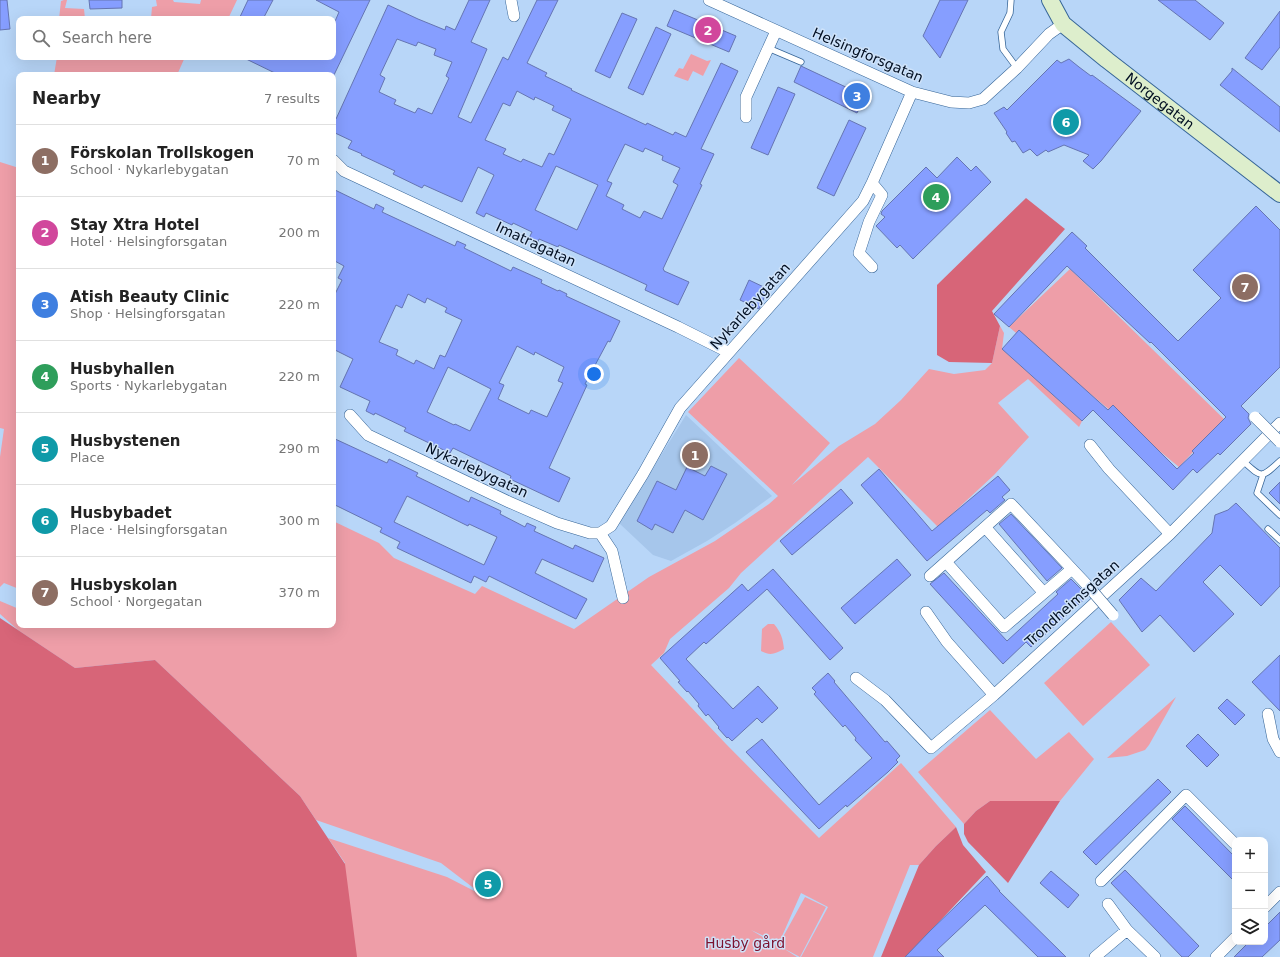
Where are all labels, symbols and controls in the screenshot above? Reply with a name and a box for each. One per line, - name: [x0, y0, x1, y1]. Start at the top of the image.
- pin: 2: [695, 15, 721, 45]
- search box: [16, 16, 336, 60]
- street label: Helsingforsgatan: [810, 24, 926, 86]
- icon: search: [30, 27, 52, 49]
- text: Search here: [62, 29, 152, 47]
- street label: Norgegatan: [1122, 69, 1197, 133]
- pin: 3: [844, 81, 870, 111]
- text: Nearby: [32, 88, 101, 108]
- text: 7 results: [264, 91, 320, 106]
- pin: 6: [1053, 107, 1079, 137]
- text: Förskolan Trollskogen: [70, 144, 254, 162]
- text: 1: [40, 153, 50, 168]
- text: 70 m: [287, 153, 320, 168]
- text: School · Nykarlebygatan: [70, 162, 229, 177]
- pin: 4: [923, 182, 949, 212]
- text: Stay Xtra Hotel: [70, 216, 199, 234]
- street label: Imatragatan: [493, 218, 579, 270]
- text: 2: [40, 225, 50, 240]
- text: 200 m: [278, 225, 320, 240]
- text: Hotel · Helsingforsgatan: [70, 234, 227, 249]
- street label: Nykarlebygatan: [707, 259, 793, 353]
- pin: 7: [1232, 272, 1258, 302]
- text: Atish Beauty Clinic: [70, 288, 229, 306]
- text: 3: [40, 297, 50, 312]
- text: 220 m: [278, 297, 320, 312]
- text: Shop · Helsingforsgatan: [70, 306, 226, 321]
- text: Husbyhallen: [70, 360, 175, 378]
- your location: [584, 364, 604, 384]
- text: 4: [40, 369, 50, 384]
- text: 220 m: [278, 369, 320, 384]
- text: Sports · Nykarlebygatan: [70, 378, 227, 393]
- text: Husbystenen: [70, 432, 180, 450]
- street label: Nykarlebygatan: [423, 439, 531, 501]
- pin: 1: [682, 440, 708, 470]
- text: 5: [40, 441, 50, 456]
- text: 290 m: [278, 441, 320, 456]
- text: Place: [70, 450, 105, 465]
- text: Husbybadet: [70, 504, 172, 522]
- text: 6: [40, 513, 50, 528]
- text: 300 m: [278, 513, 320, 528]
- text: Place · Helsingforsgatan: [70, 522, 227, 537]
- street label: Trondheimsgatan: [1021, 557, 1122, 650]
- text: Husbyskolan: [70, 576, 177, 594]
- text: 7: [40, 585, 50, 600]
- text: 370 m: [278, 585, 320, 600]
- text: School · Norgegatan: [70, 594, 202, 609]
- map controls: [1232, 837, 1268, 945]
- button: +: [1232, 837, 1268, 873]
- pin: 5: [475, 869, 501, 899]
- button: −: [1232, 873, 1268, 909]
- button: layers: [1232, 909, 1268, 945]
- park label: Husby gård: [705, 935, 785, 951]

